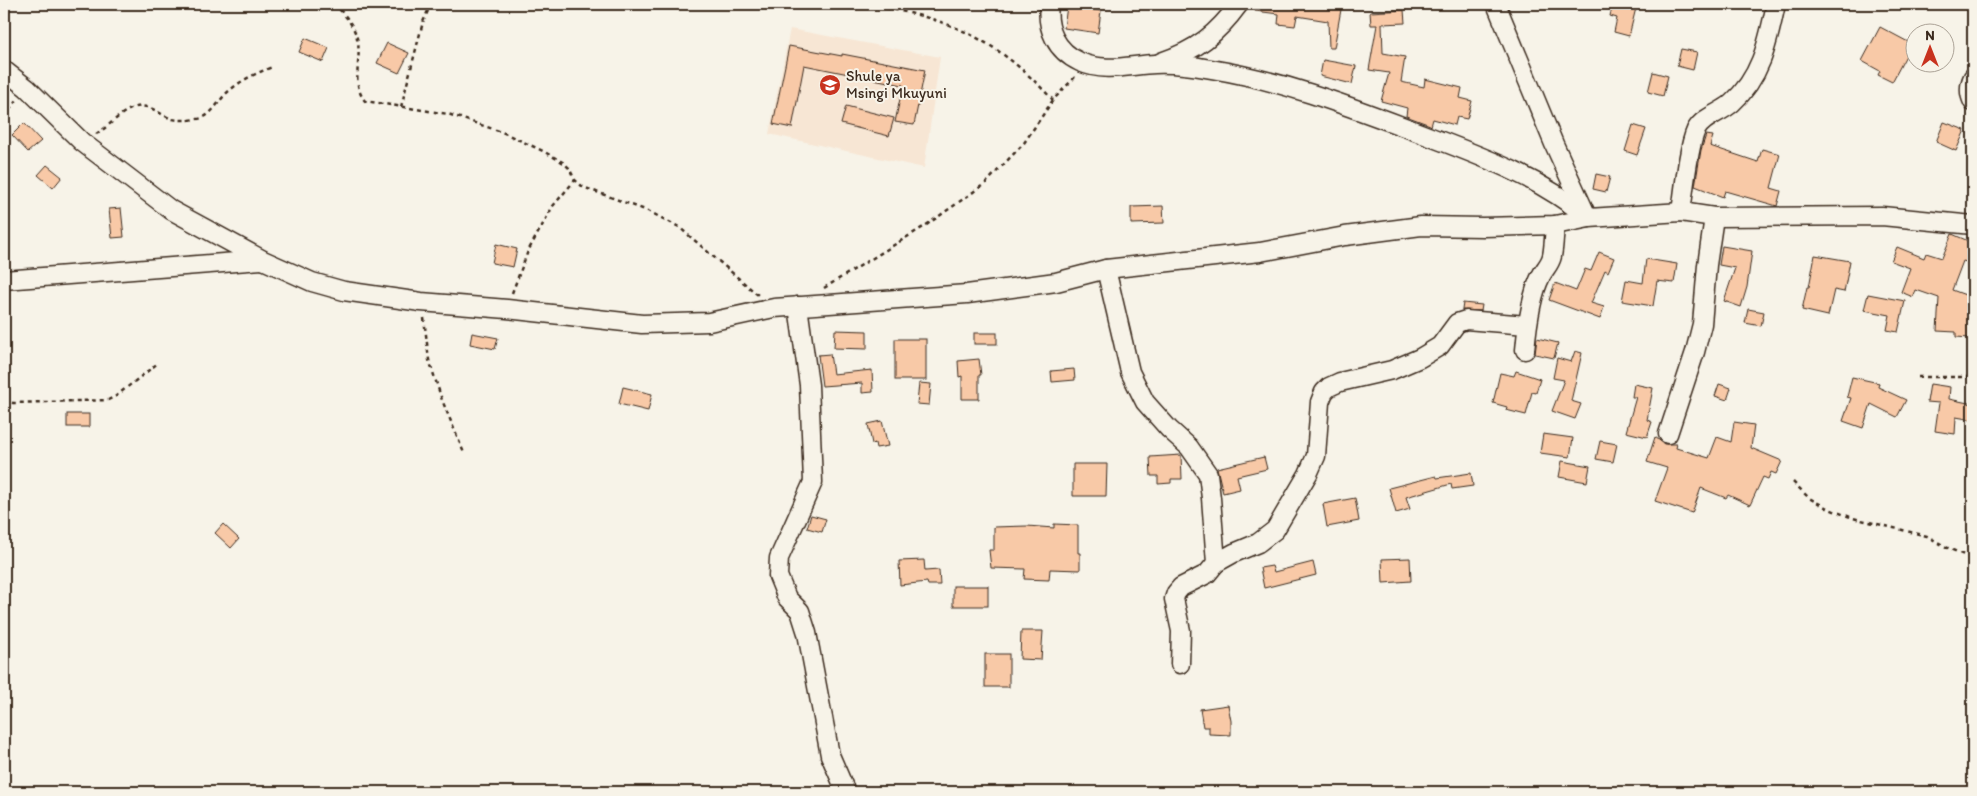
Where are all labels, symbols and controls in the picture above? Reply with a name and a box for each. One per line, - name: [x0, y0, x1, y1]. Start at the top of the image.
- north arrow: [1904, 22, 1954, 72]
- text: N: [1925, 27, 1935, 44]
- place label: Shule ya Msingi Mkuyuni: [846, 67, 947, 102]
- school or university icon: Shule ya Msingi Mkuyuni: [818, 73, 842, 97]

